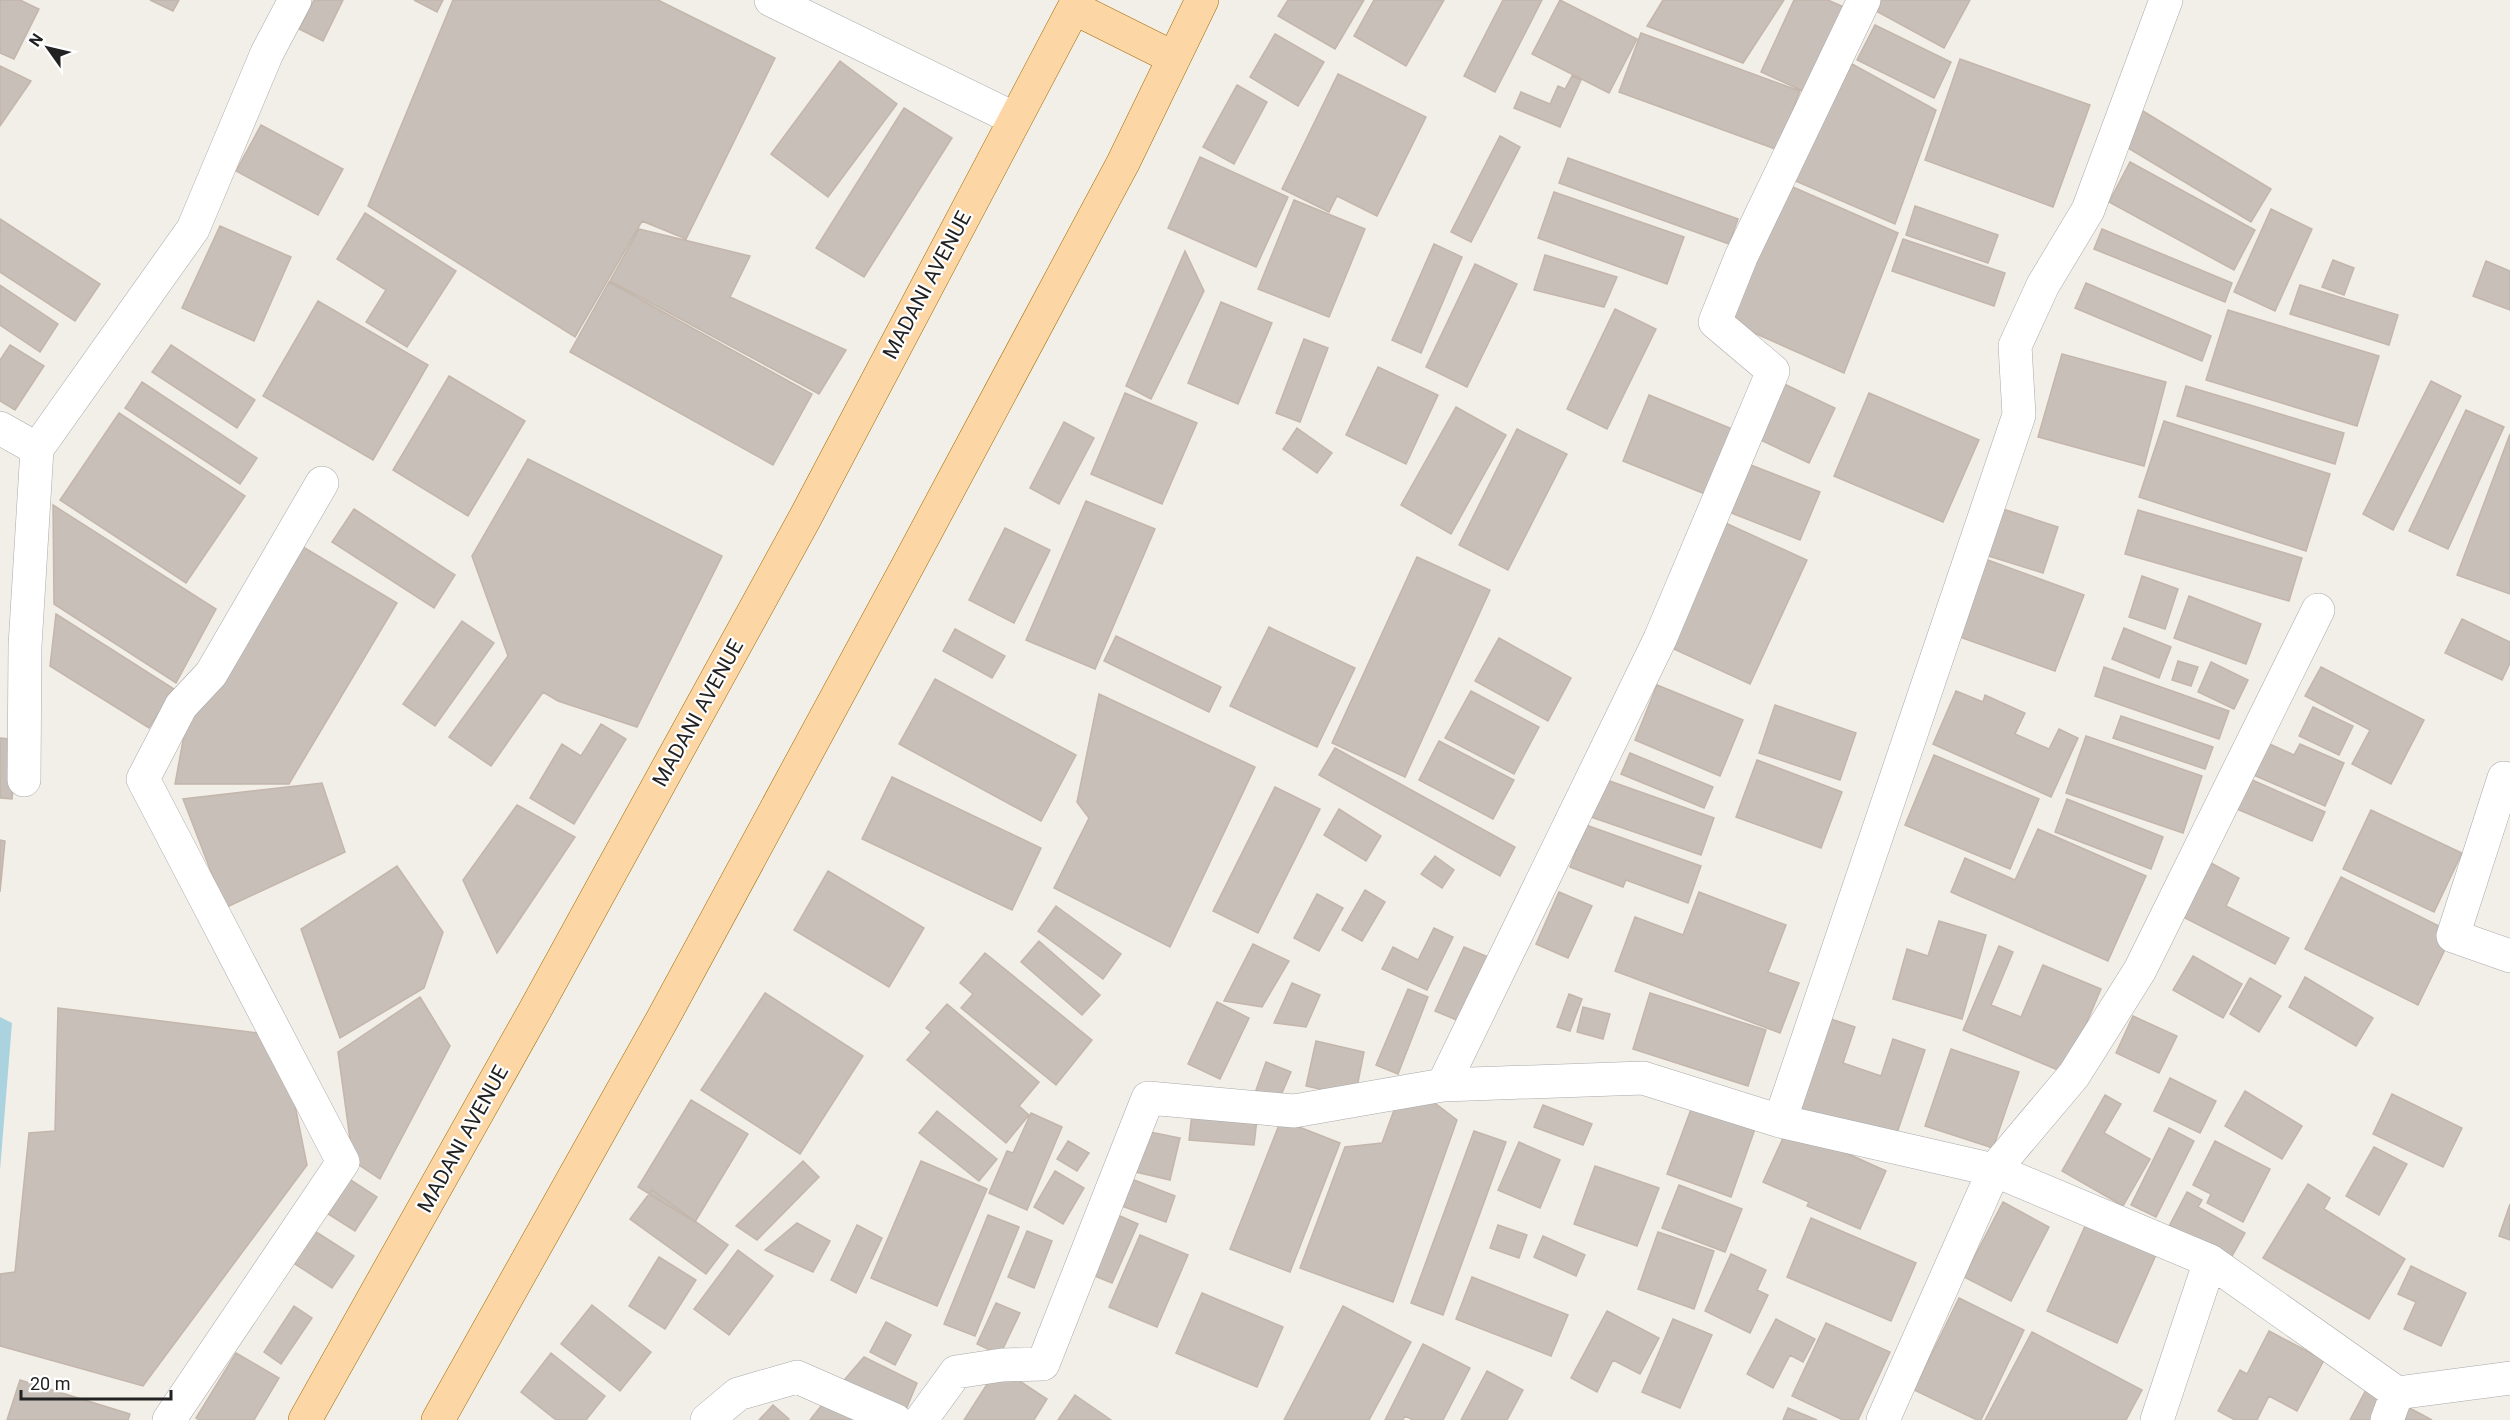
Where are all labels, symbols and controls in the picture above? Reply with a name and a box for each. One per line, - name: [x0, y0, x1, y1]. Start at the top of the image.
- north arrow: [18, 18, 78, 78]
- text: N: [25, 30, 47, 50]
- street label: MADANI AVENUE: [878, 207, 976, 363]
- street label: MADANI AVENUE: [648, 635, 748, 791]
- street label: MADANI AVENUE: [413, 1061, 513, 1217]
- scale bar: [21, 1363, 171, 1401]
- text: 20 m: [30, 1373, 70, 1394]

